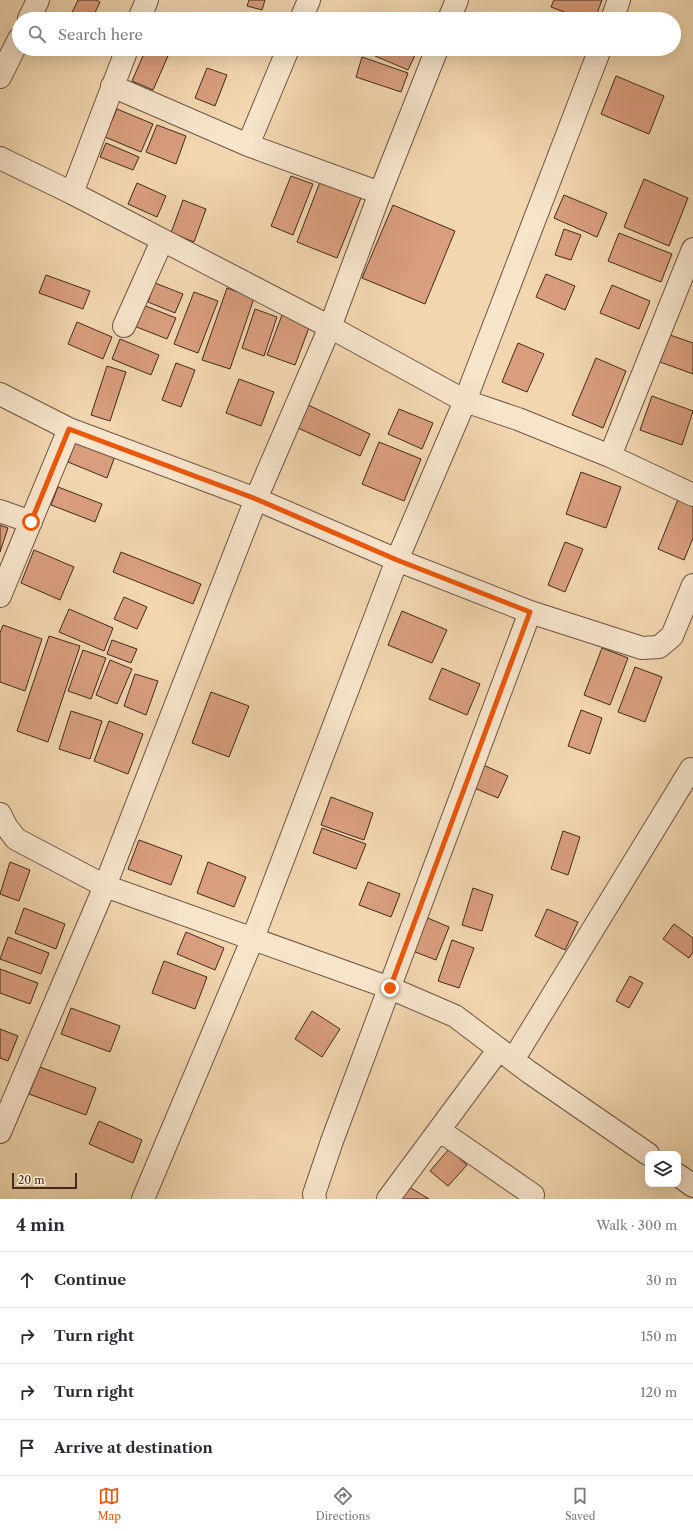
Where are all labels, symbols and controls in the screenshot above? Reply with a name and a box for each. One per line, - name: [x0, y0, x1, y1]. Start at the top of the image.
- search box: [12, 12, 681, 56]
- icon: search: [26, 23, 48, 45]
- text: Search here: [58, 25, 143, 44]
- route start: [22, 513, 40, 531]
- route end: [381, 979, 399, 997]
- map controls: [645, 1151, 681, 1187]
- button: layers: [645, 1151, 681, 1187]
- scale bar: [12, 1171, 77, 1190]
- text: 20 m: [18, 1173, 44, 1187]
- text: 4 min: [16, 1215, 65, 1235]
- text: Walk · 300 m: [596, 1217, 677, 1233]
- icon: ahead: [16, 1269, 38, 1291]
- text: Continue: [54, 1270, 126, 1289]
- text: 30 m: [646, 1272, 677, 1288]
- icon: right: [16, 1325, 38, 1347]
- text: Turn right: [54, 1326, 134, 1345]
- text: 150 m: [641, 1328, 677, 1344]
- icon: right: [16, 1381, 38, 1403]
- text: Turn right: [54, 1382, 134, 1401]
- text: 120 m: [640, 1384, 677, 1400]
- icon: arrive: [16, 1437, 38, 1459]
- text: Arrive at destination: [54, 1438, 213, 1457]
- tab: Map: [97, 1485, 121, 1523]
- tab: Directions: [316, 1485, 370, 1523]
- tab: Saved: [565, 1485, 596, 1523]

